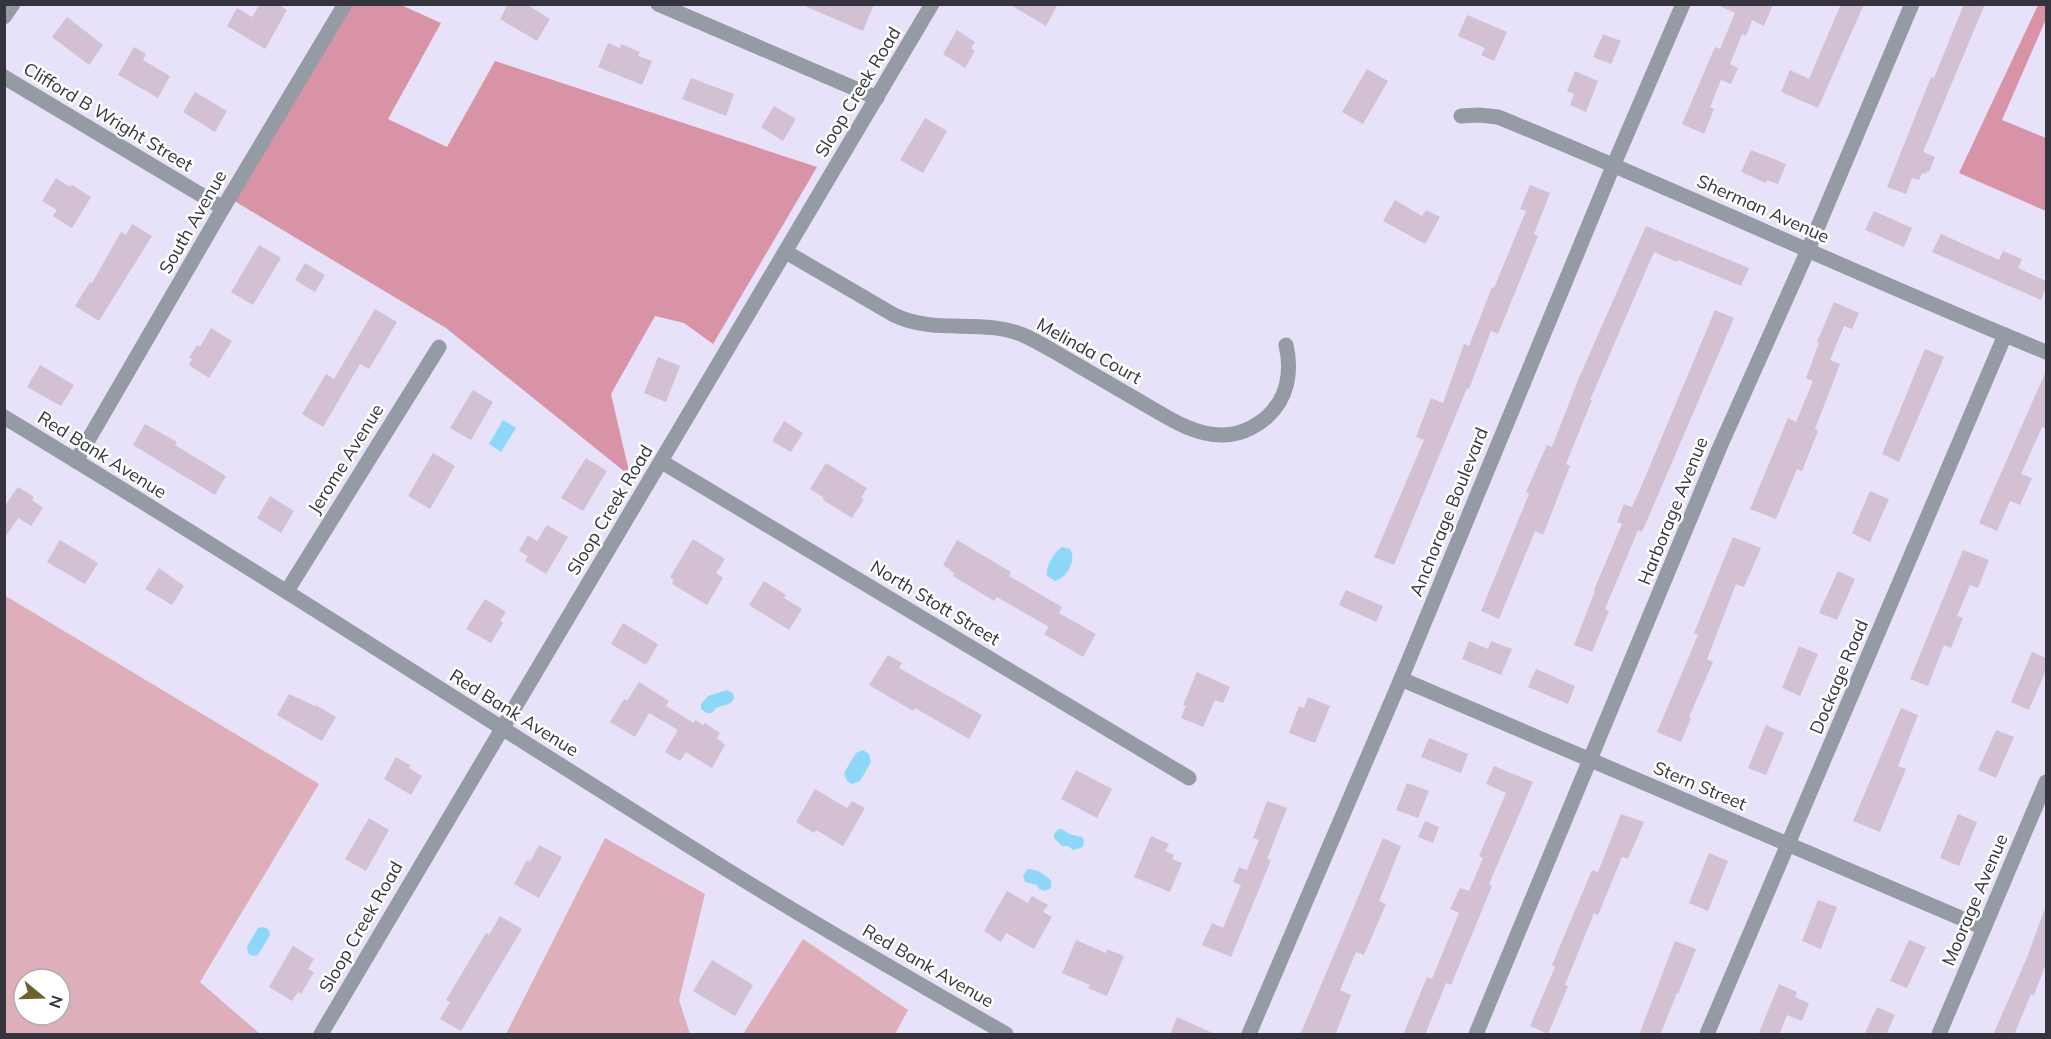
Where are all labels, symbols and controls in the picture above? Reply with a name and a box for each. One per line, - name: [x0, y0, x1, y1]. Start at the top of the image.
- street label: Sloop Creek Road: [810, 22, 906, 161]
- street label: Clifford B Wright Street: [19, 57, 197, 176]
- street label: South Avenue: [154, 166, 232, 278]
- street label: Sherman Avenue: [1693, 169, 1833, 248]
- street label: Melinda Court: [1033, 312, 1146, 389]
- street label: Jerome Avenue: [303, 399, 389, 518]
- street label: Red Bank Avenue: [34, 406, 171, 503]
- street label: Anchorage Boulevard: [1404, 424, 1493, 600]
- street label: Harborage Avenue: [1632, 433, 1713, 588]
- street label: Sloop Creek Road: [562, 440, 658, 579]
- street label: North Stott Street: [866, 555, 1004, 650]
- street label: Dockage Road: [1804, 616, 1873, 737]
- street label: Red Bank Avenue: [446, 664, 583, 761]
- street label: Stern Street: [1650, 756, 1750, 815]
- street label: Moorage Avenue: [1936, 830, 2013, 969]
- street label: Sloop Creek Road: [314, 857, 408, 997]
- street label: Red Bank Avenue: [859, 919, 998, 1012]
- north arrow: [12, 967, 72, 1027]
- text: N: [45, 993, 68, 1011]

